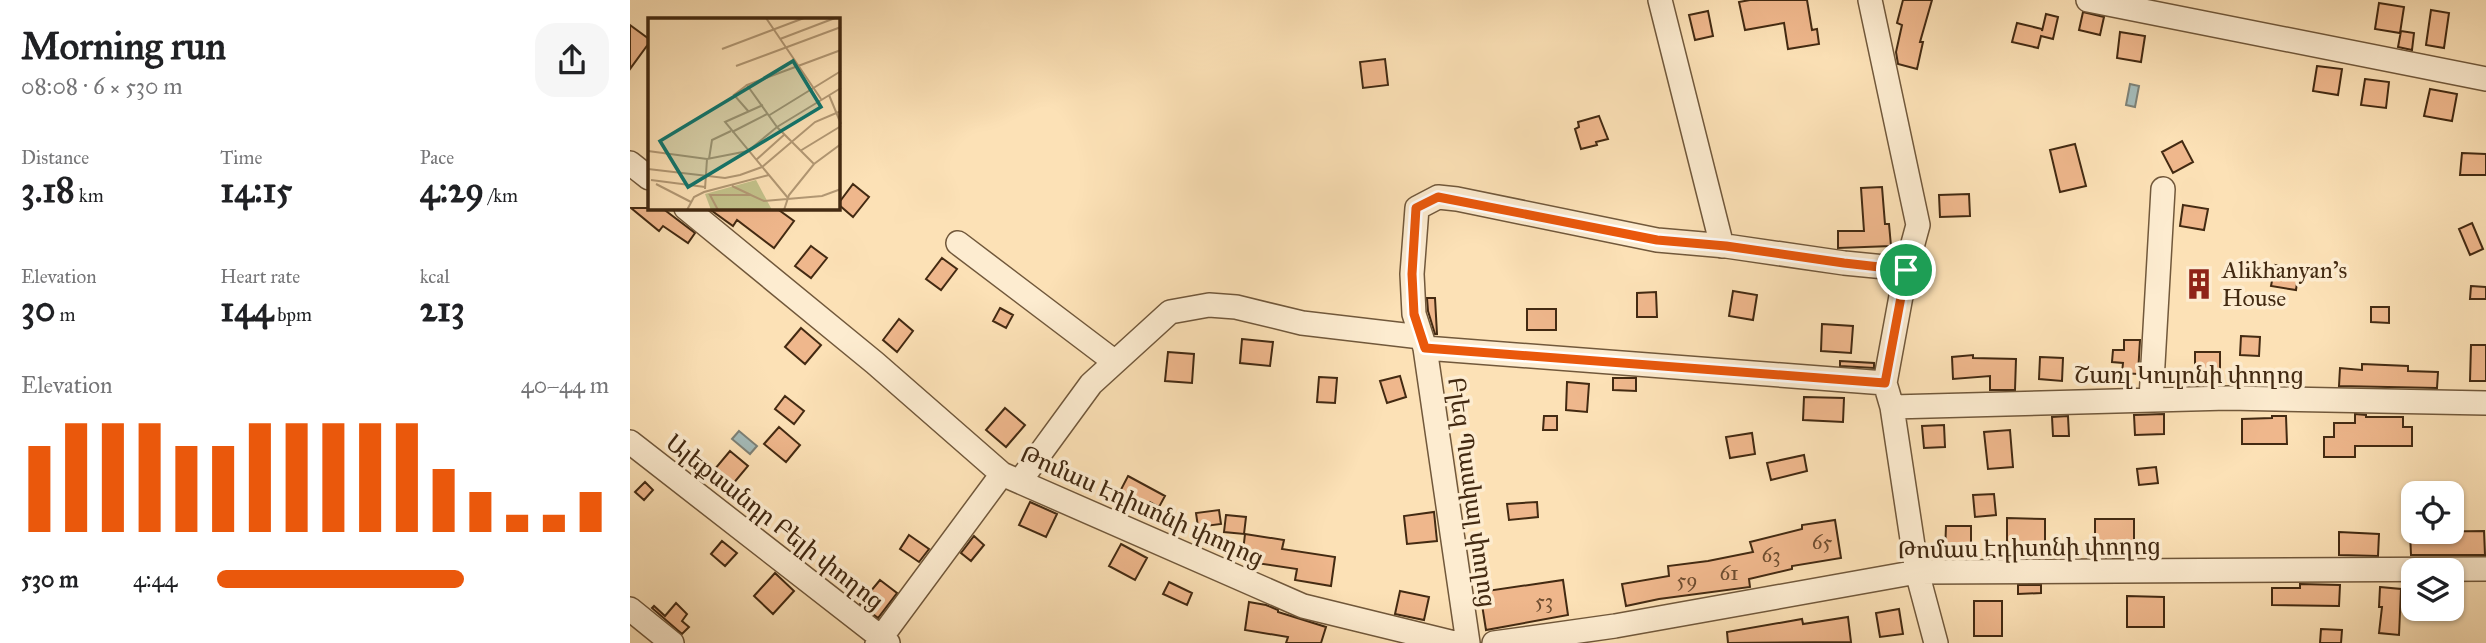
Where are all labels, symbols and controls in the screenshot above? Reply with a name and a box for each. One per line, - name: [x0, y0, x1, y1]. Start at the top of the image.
- inset map: [648, 18, 840, 210]
- text: Morning run: [21, 23, 226, 69]
- button: share: [535, 23, 609, 97]
- text: 08:08 · 6 × 530 m: [21, 72, 183, 100]
- text: Distance: [21, 146, 89, 169]
- text: Time: [220, 146, 262, 169]
- text: Pace: [420, 146, 454, 169]
- text: 3.18: [21, 169, 75, 212]
- text: 14:15: [220, 169, 292, 212]
- text: 4:29: [420, 169, 484, 212]
- text: km: [75, 184, 104, 207]
- text: /km: [484, 184, 518, 207]
- pin: [1876, 240, 1936, 300]
- icon: arrive: [1887, 251, 1925, 289]
- place label: Alikhanyan's House: [2221, 255, 2347, 313]
- text: Elevation: [21, 265, 96, 288]
- text: Heart rate: [220, 265, 300, 288]
- text: kcal: [420, 265, 450, 288]
- building icon: Alikhanyan's House: [2182, 267, 2216, 301]
- text: 30: [21, 288, 55, 331]
- text: 144: [220, 288, 273, 331]
- text: 213: [420, 288, 465, 331]
- text: m: [55, 303, 75, 326]
- text: bpm: [273, 303, 312, 326]
- street label: Շառլ Կուլոնի փողոց: [2074, 360, 2304, 390]
- text: Elevation: [21, 371, 112, 399]
- text: 40–44 m: [521, 371, 609, 399]
- street label: Բլեզ Պասկալ փողոց: [1441, 375, 1503, 609]
- street label: Ալեքսանդր Բելի փողոց: [660, 428, 890, 616]
- street label: Թոմաս Էդիսոնի փողոց: [1016, 439, 1268, 573]
- map controls: [2401, 481, 2464, 621]
- button: locate: [2401, 481, 2464, 544]
- house number: 65: [1812, 529, 1833, 555]
- street label: Թոմաս Էդիսոնի փողոց: [1897, 531, 2161, 565]
- house number: 63: [1761, 542, 1781, 568]
- button: layers: [2401, 558, 2464, 621]
- house number: 61: [1720, 560, 1738, 586]
- text: 530 m: [21, 565, 79, 593]
- text: 4:44: [133, 565, 177, 593]
- house number: 59: [1676, 567, 1698, 593]
- house number: 53: [1535, 588, 1553, 614]

